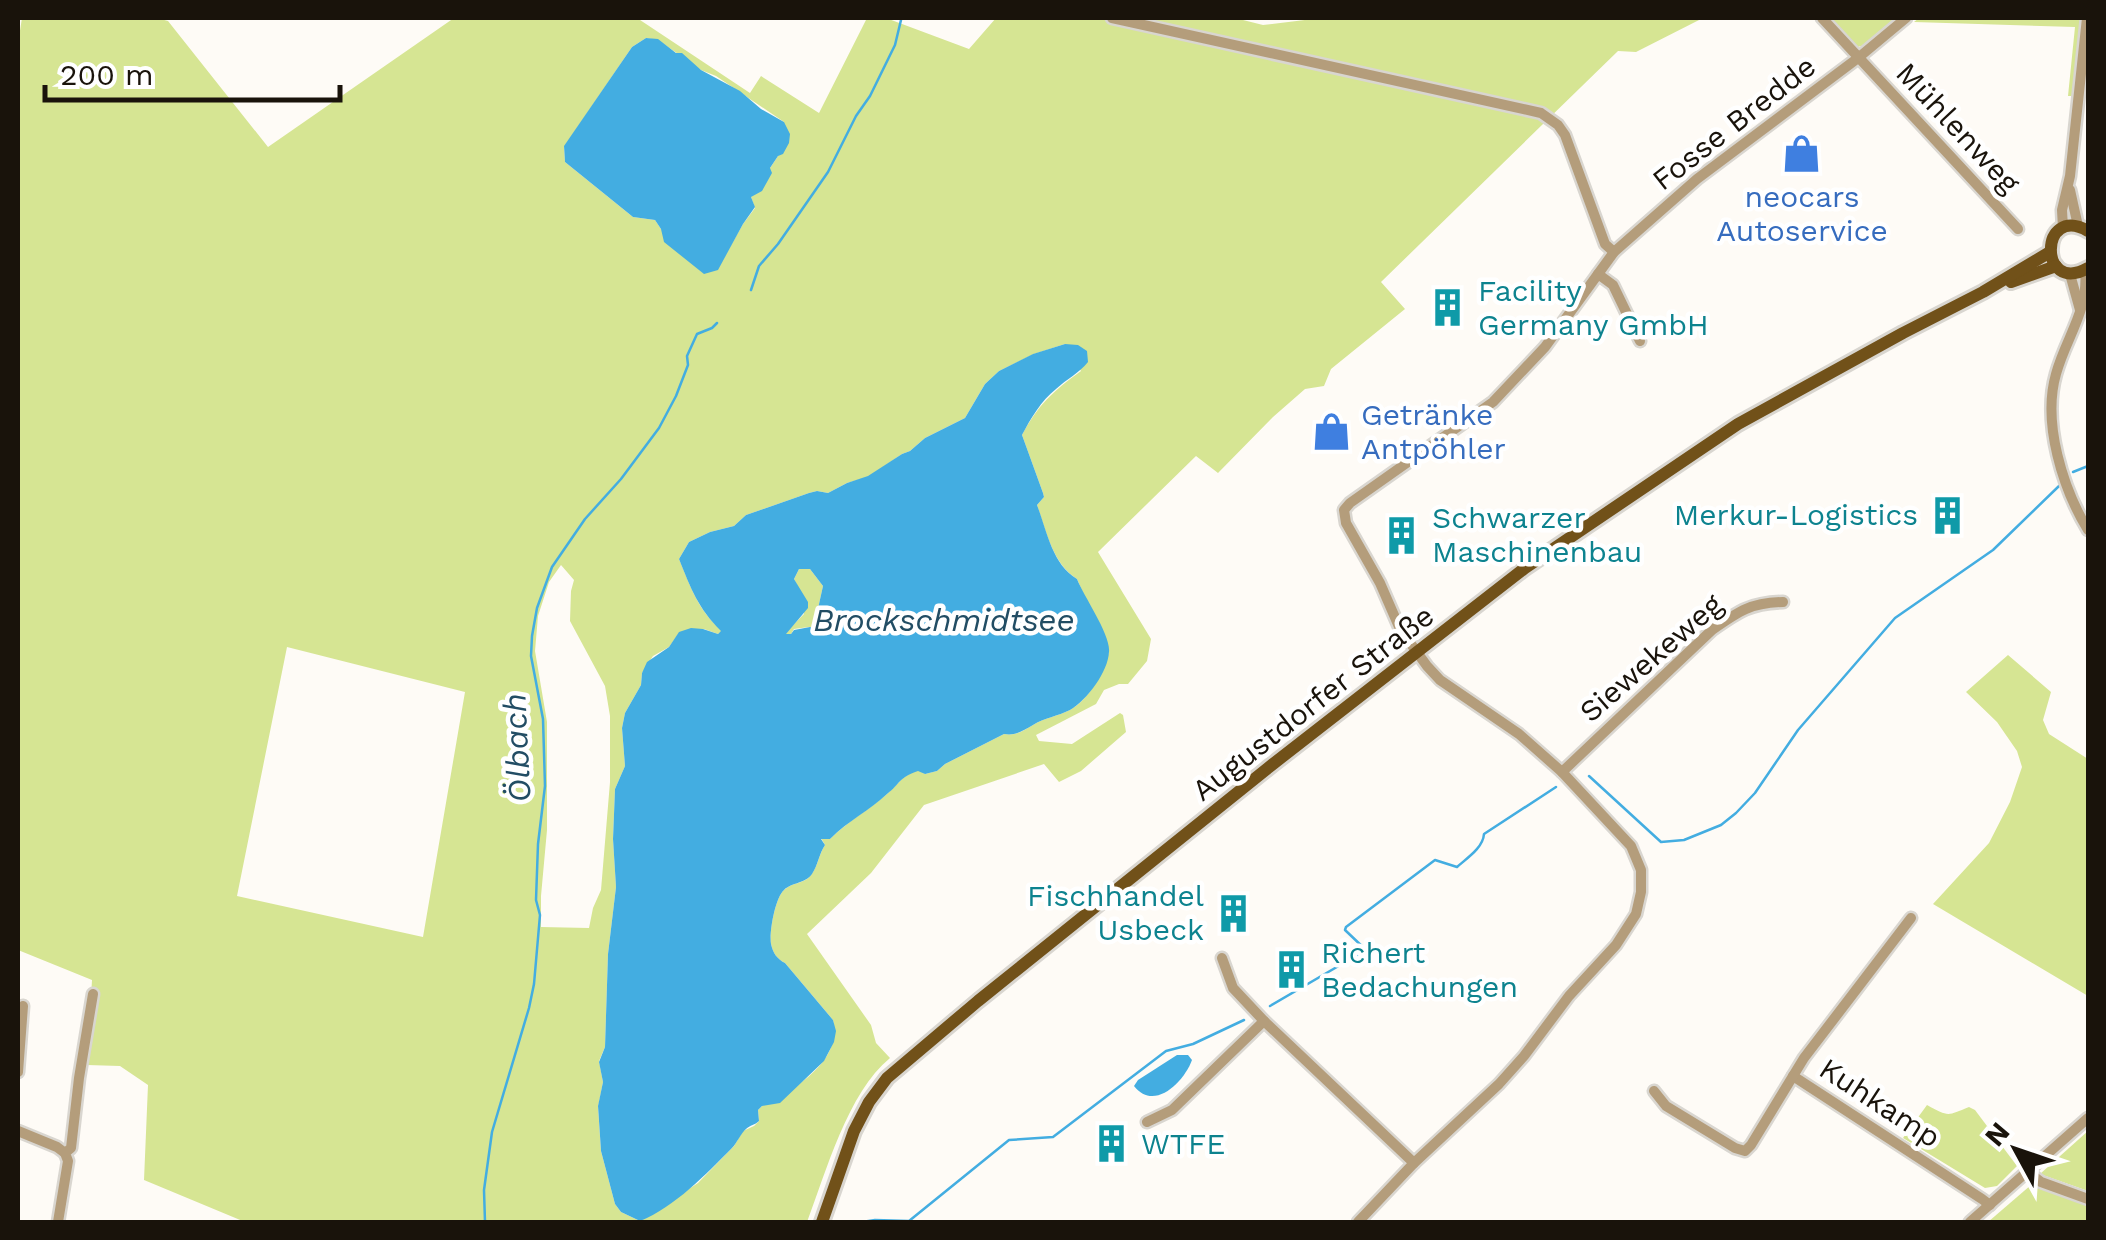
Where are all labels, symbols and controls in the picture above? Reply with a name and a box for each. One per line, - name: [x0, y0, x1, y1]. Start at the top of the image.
- scale bar: [45, 40, 340, 102]
- street label: Fosse Bredde: [1645, 48, 1822, 197]
- street label: Mühlenweg: [1889, 55, 2028, 200]
- text: 200 m: [60, 57, 154, 92]
- shop icon: neocars Autoservice: [1781, 132, 1823, 174]
- place label: neocars Autoservice: [1716, 179, 1888, 248]
- place label: Facility Germany GmbH: [1478, 273, 1709, 342]
- building icon: Facility Germany GmbH: [1427, 287, 1469, 329]
- place label: Getränke Antpöhler: [1361, 397, 1506, 466]
- shop icon: Getränke Antpöhler: [1310, 411, 1352, 453]
- building icon: Merkur-Logistics: [1927, 494, 1969, 536]
- place label: Merkur-Logistics: [1674, 497, 1918, 532]
- place label: Schwarzer Maschinenbau: [1432, 500, 1642, 569]
- building icon: Schwarzer Maschinenbau: [1381, 514, 1423, 556]
- street label: Siewekeweg: [1572, 586, 1729, 729]
- street label: Augustdorfer Straße: [1185, 597, 1440, 808]
- water label: Brockschmidtsee: [813, 601, 1075, 639]
- water label: Ölbach: [495, 692, 539, 804]
- place label: Fischhandel Usbeck: [1027, 878, 1204, 947]
- building icon: Fischhandel Usbeck: [1213, 892, 1255, 934]
- place label: Richert Bedachungen: [1321, 935, 1518, 1004]
- building icon: Richert Bedachungen: [1270, 949, 1312, 991]
- street label: Kuhkamp: [1813, 1051, 1947, 1155]
- north arrow: [1966, 1100, 2066, 1200]
- text: N: [1978, 1116, 2017, 1153]
- building icon: WTFE: [1090, 1123, 1132, 1165]
- place label: WTFE: [1141, 1126, 1225, 1161]

